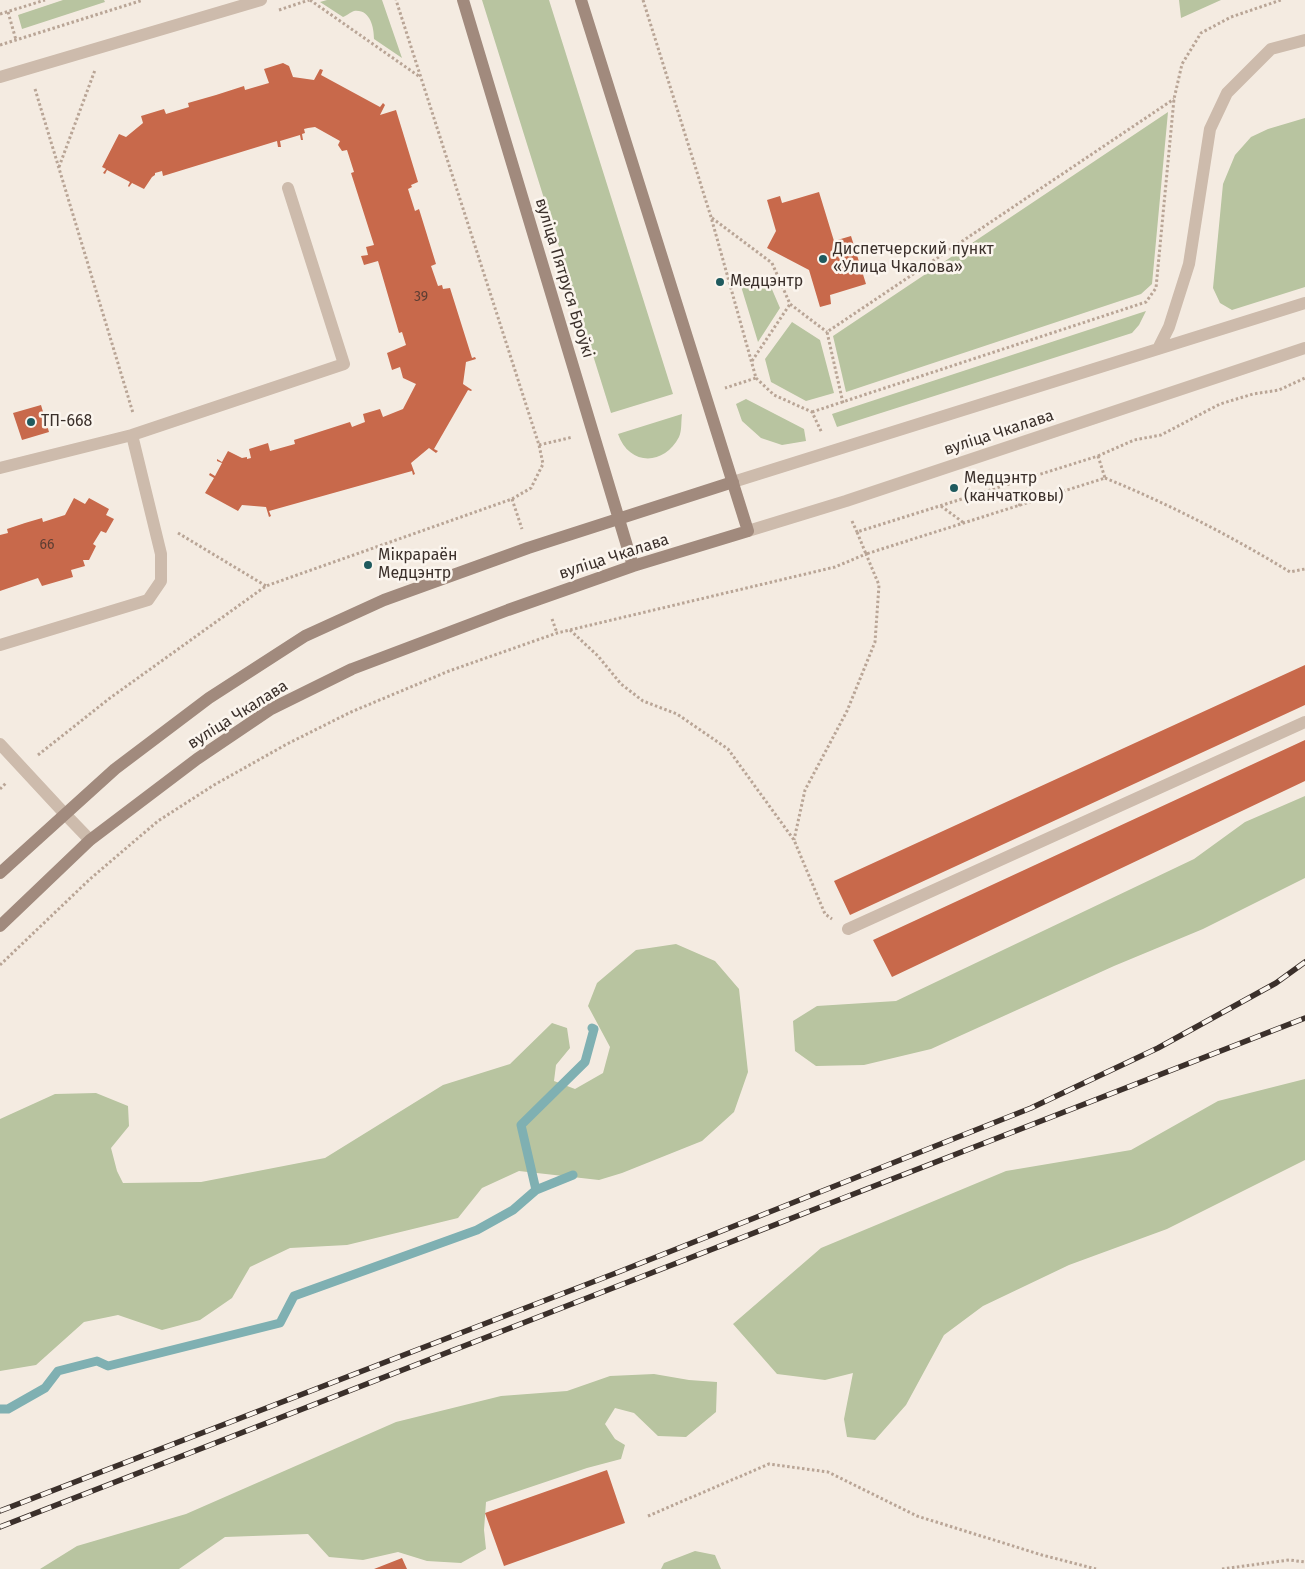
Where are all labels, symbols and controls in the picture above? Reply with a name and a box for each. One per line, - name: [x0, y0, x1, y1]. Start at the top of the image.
- street label: вуліца Пятруся Броўкі: [531, 196, 597, 360]
- place label: Диспетчерский пункт «Улица Чкалова»: [833, 240, 994, 278]
- marker: Диспетчерский пункт «Улица Чкалова»: [817, 253, 829, 265]
- place label: Медцэнтр: [730, 272, 803, 292]
- marker: Медцэнтр: [714, 276, 726, 288]
- house number: 39: [414, 289, 428, 305]
- street label: вуліца Чкалава: [942, 406, 1056, 460]
- place label: ТП-668: [41, 412, 92, 432]
- marker: ТП-668: [25, 416, 37, 428]
- place label: Медцэнтр (канчатковы): [964, 469, 1063, 507]
- marker: Медцэнтр (канчатковы): [948, 482, 960, 494]
- street label: вуліца Чкалава: [557, 530, 671, 584]
- house number: 66: [40, 537, 54, 553]
- place label: Мікрараён Медцэнтр: [378, 546, 458, 584]
- marker: Мікрараён Медцэнтр: [362, 559, 374, 571]
- street label: вуліца Чкалава: [184, 677, 292, 753]

